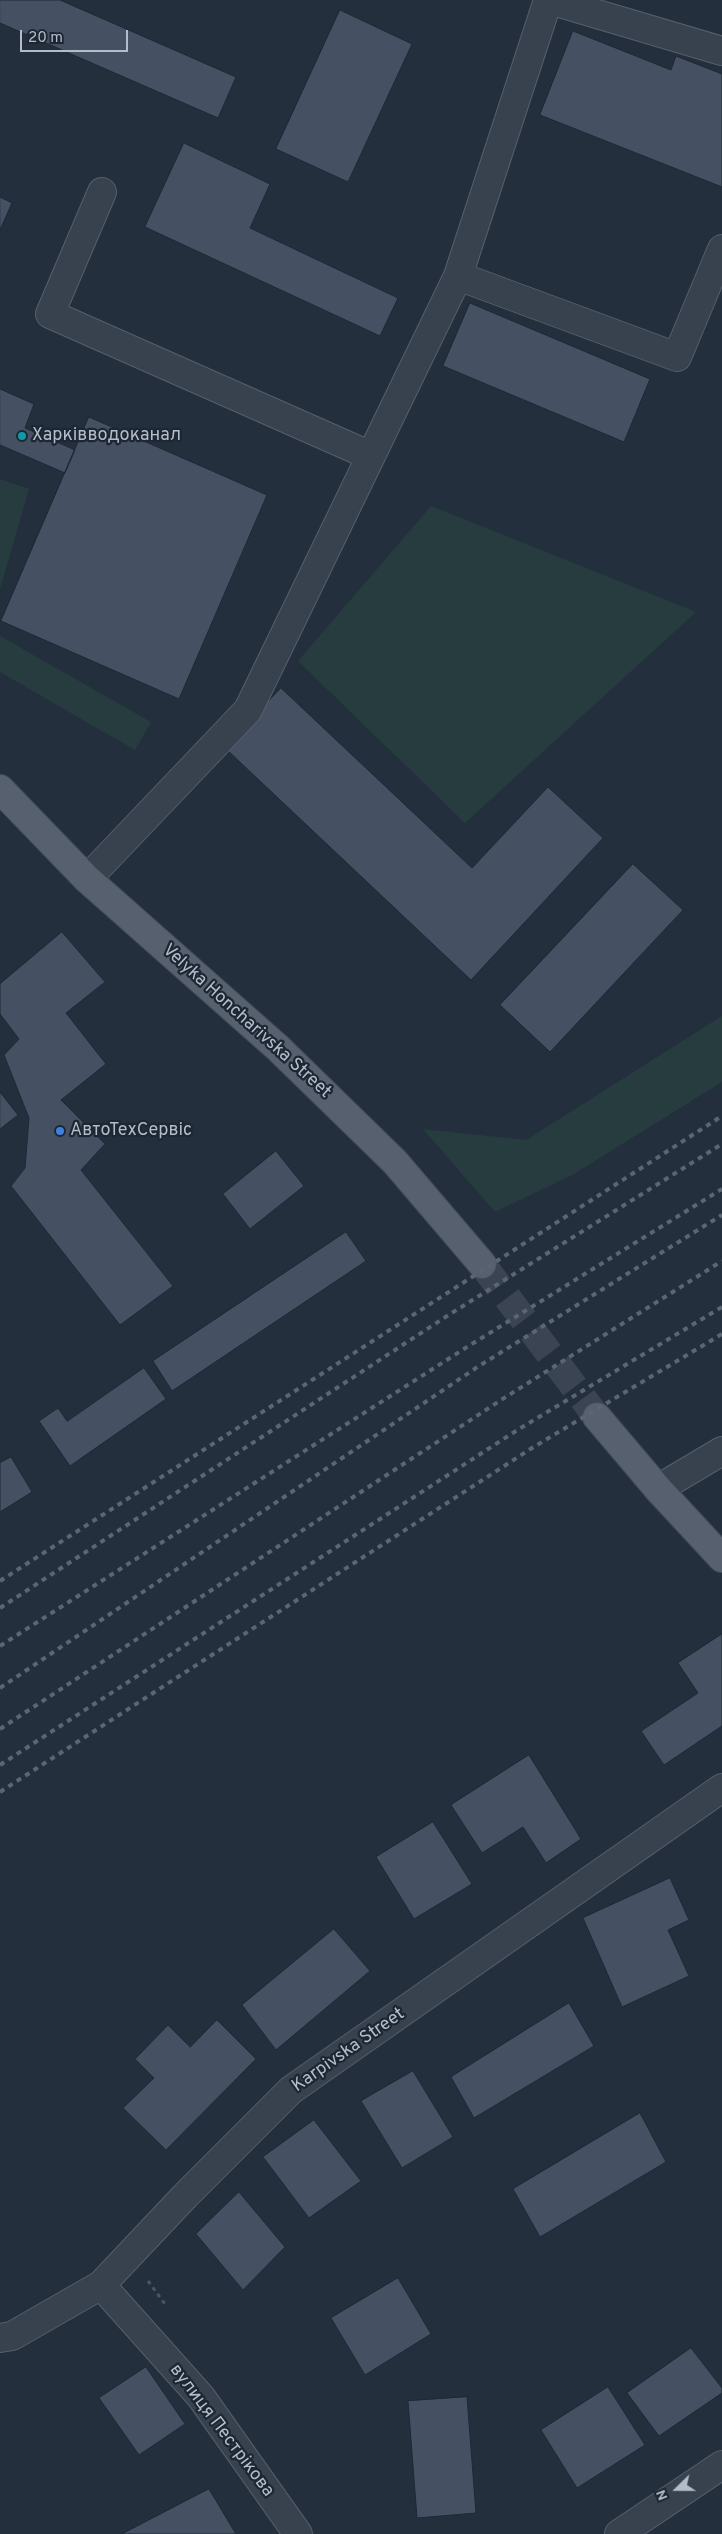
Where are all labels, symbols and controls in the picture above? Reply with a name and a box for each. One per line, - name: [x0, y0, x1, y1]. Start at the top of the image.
- scale bar: [22, 20, 130, 52]
- text: 20 m: [28, 29, 63, 48]
- place label: Харківводоканал: [32, 425, 181, 447]
- marker: Харківводоканал: [16, 430, 28, 442]
- street label: Velyka Honcharivska Street: [157, 940, 335, 1104]
- place label: АвтоТехСервіс: [70, 1120, 192, 1142]
- marker: АвтоТехСервіс: [54, 1125, 66, 1137]
- street label: Karpivska Street: [288, 2004, 410, 2098]
- street label: вулиця Пестрікова: [164, 2360, 278, 2502]
- north arrow: [652, 2464, 702, 2514]
- text: N: [653, 2487, 672, 2503]

